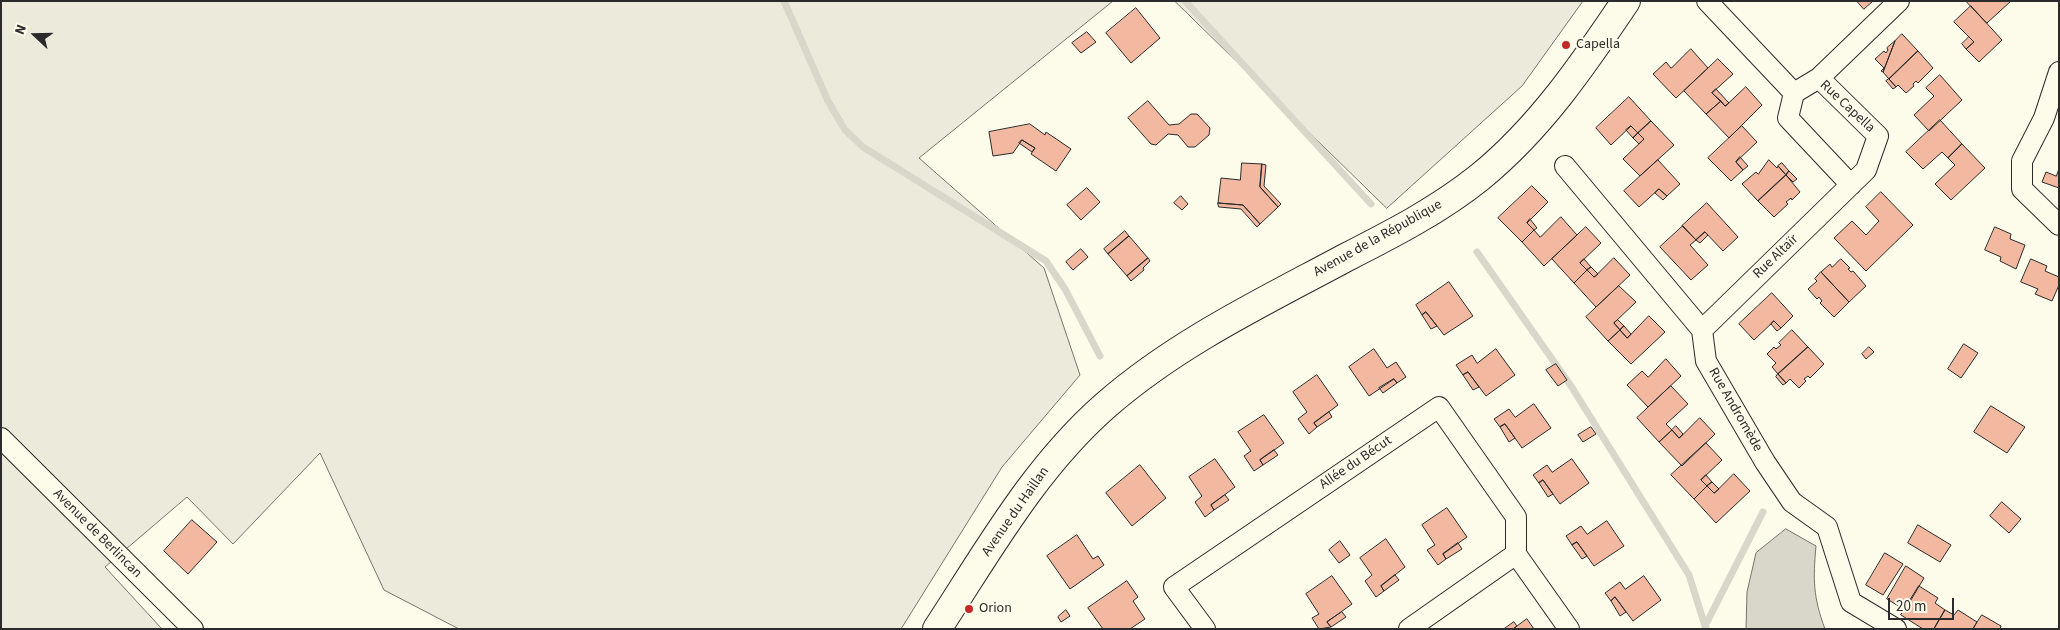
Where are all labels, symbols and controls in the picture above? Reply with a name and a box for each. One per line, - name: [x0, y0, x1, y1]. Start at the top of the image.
- north arrow: [10, 10, 60, 60]
- text: N: [10, 22, 32, 38]
- place label: Capella: [1576, 37, 1620, 53]
- marker: Capella: [1560, 39, 1572, 51]
- street label: Rue Capella: [1816, 77, 1878, 137]
- street label: Avenue de la République: [1311, 197, 1445, 281]
- street label: Rue Altaïr: [1750, 231, 1802, 283]
- street label: Rue Andromède: [1704, 365, 1766, 455]
- street label: Allée du Bécut: [1317, 433, 1395, 493]
- street label: Avenue du Haillan: [979, 464, 1053, 560]
- street label: Avenue de Berlincan: [49, 486, 145, 582]
- scale bar: [1890, 588, 1956, 620]
- text: 20 m: [1896, 596, 1926, 617]
- place label: Orion: [979, 601, 1012, 617]
- marker: Orion: [963, 603, 975, 615]

